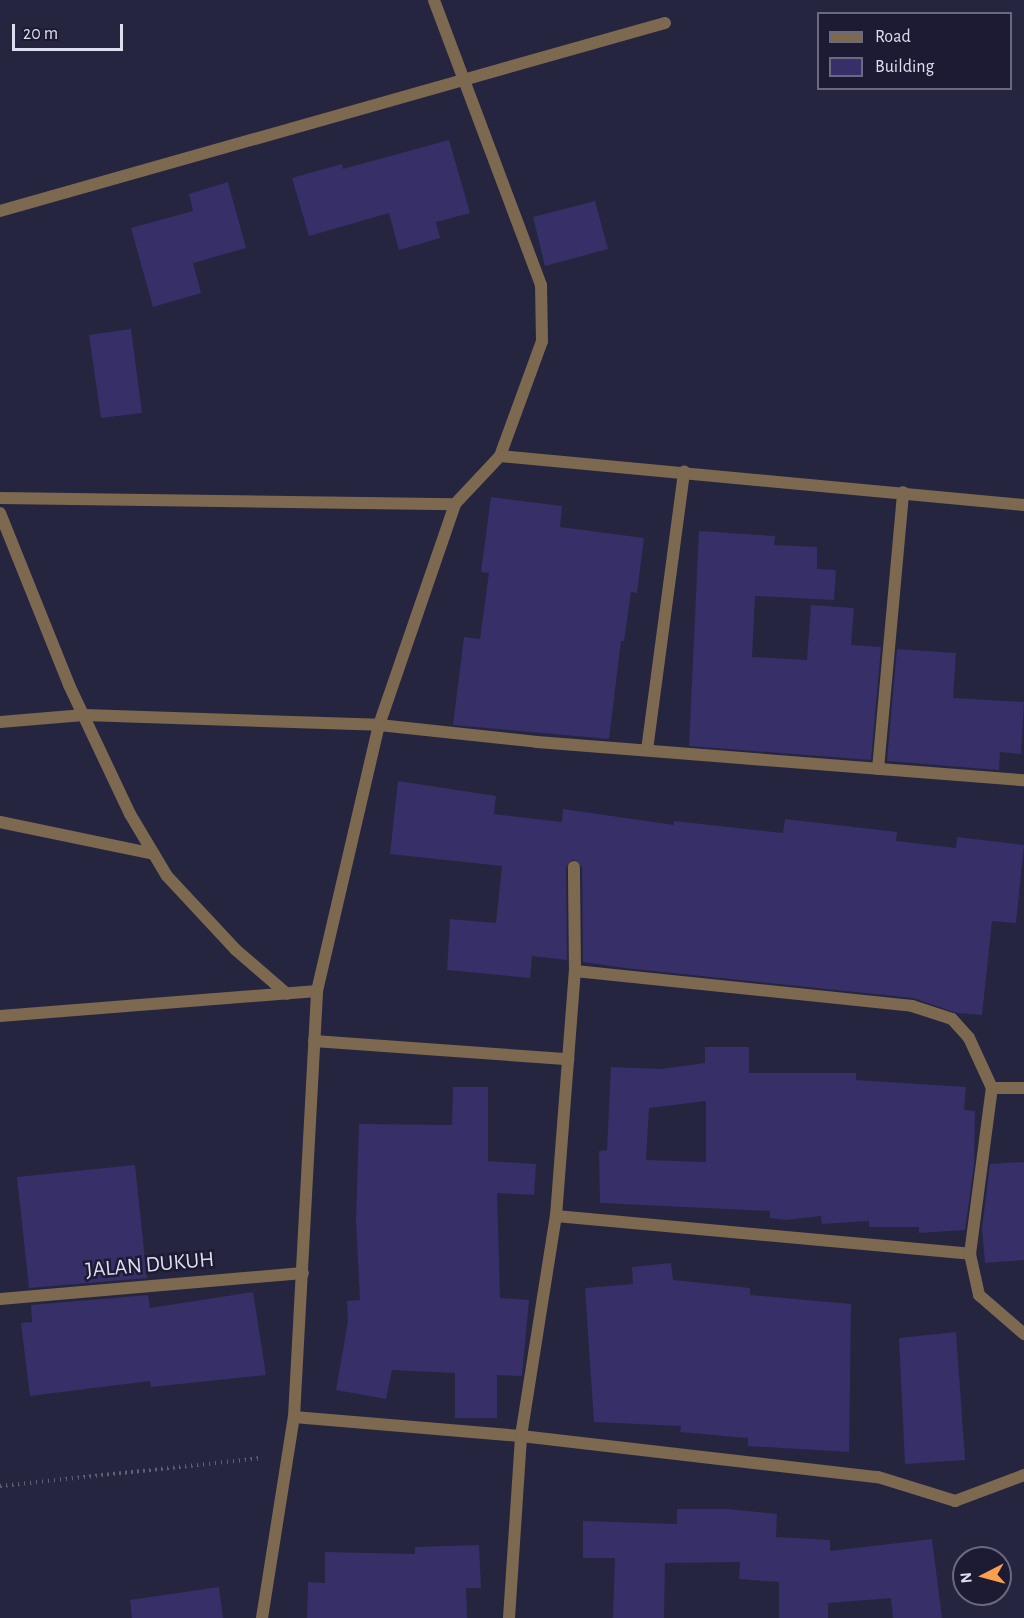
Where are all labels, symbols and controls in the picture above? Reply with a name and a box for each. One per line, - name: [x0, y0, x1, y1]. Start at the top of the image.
- scale bar: [15, 12, 126, 50]
- legend: [817, 12, 1012, 90]
- text: 20 m: [23, 25, 58, 43]
- text: Road: [875, 28, 911, 46]
- text: Building: [875, 58, 934, 76]
- street label: JALAN DUKUH: [85, 1246, 215, 1284]
- north arrow: [952, 1546, 1012, 1606]
- text: N: [958, 1571, 975, 1584]

